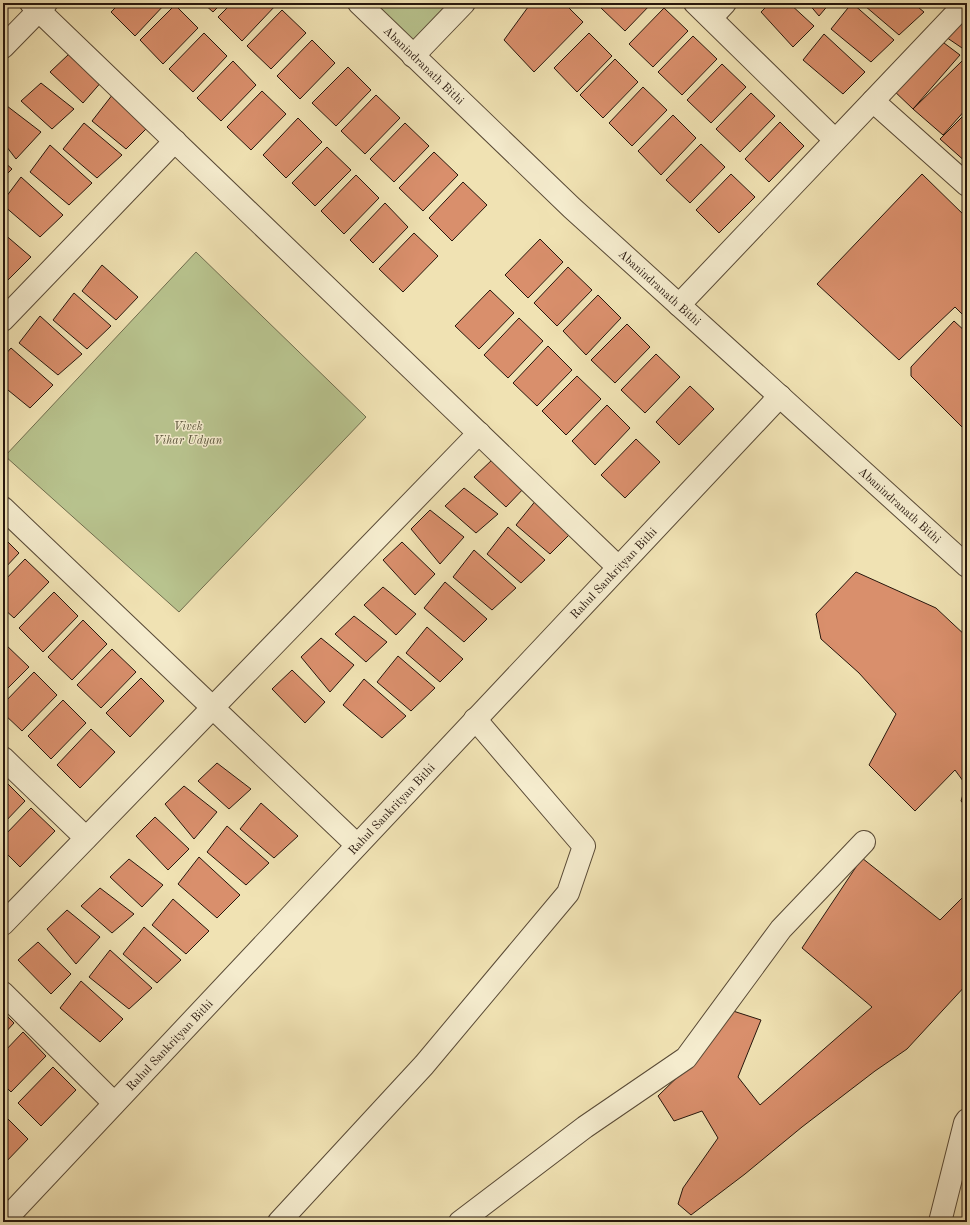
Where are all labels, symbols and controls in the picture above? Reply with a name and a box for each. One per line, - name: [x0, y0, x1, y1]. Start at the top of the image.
- street label: Abanindranath Bithi: [381, 25, 466, 107]
- street label: Abanindranath Bithi: [615, 248, 703, 328]
- park label: Vivek Vihar Udyan: [154, 421, 223, 447]
- street label: Abanindranath Bithi: [856, 466, 943, 546]
- street label: Rahul Sankrityan Bithi: [569, 526, 660, 621]
- street label: Rahul Sankrityan Bithi: [347, 762, 438, 857]
- street label: Rahul Sankrityan Bithi: [125, 998, 216, 1093]

